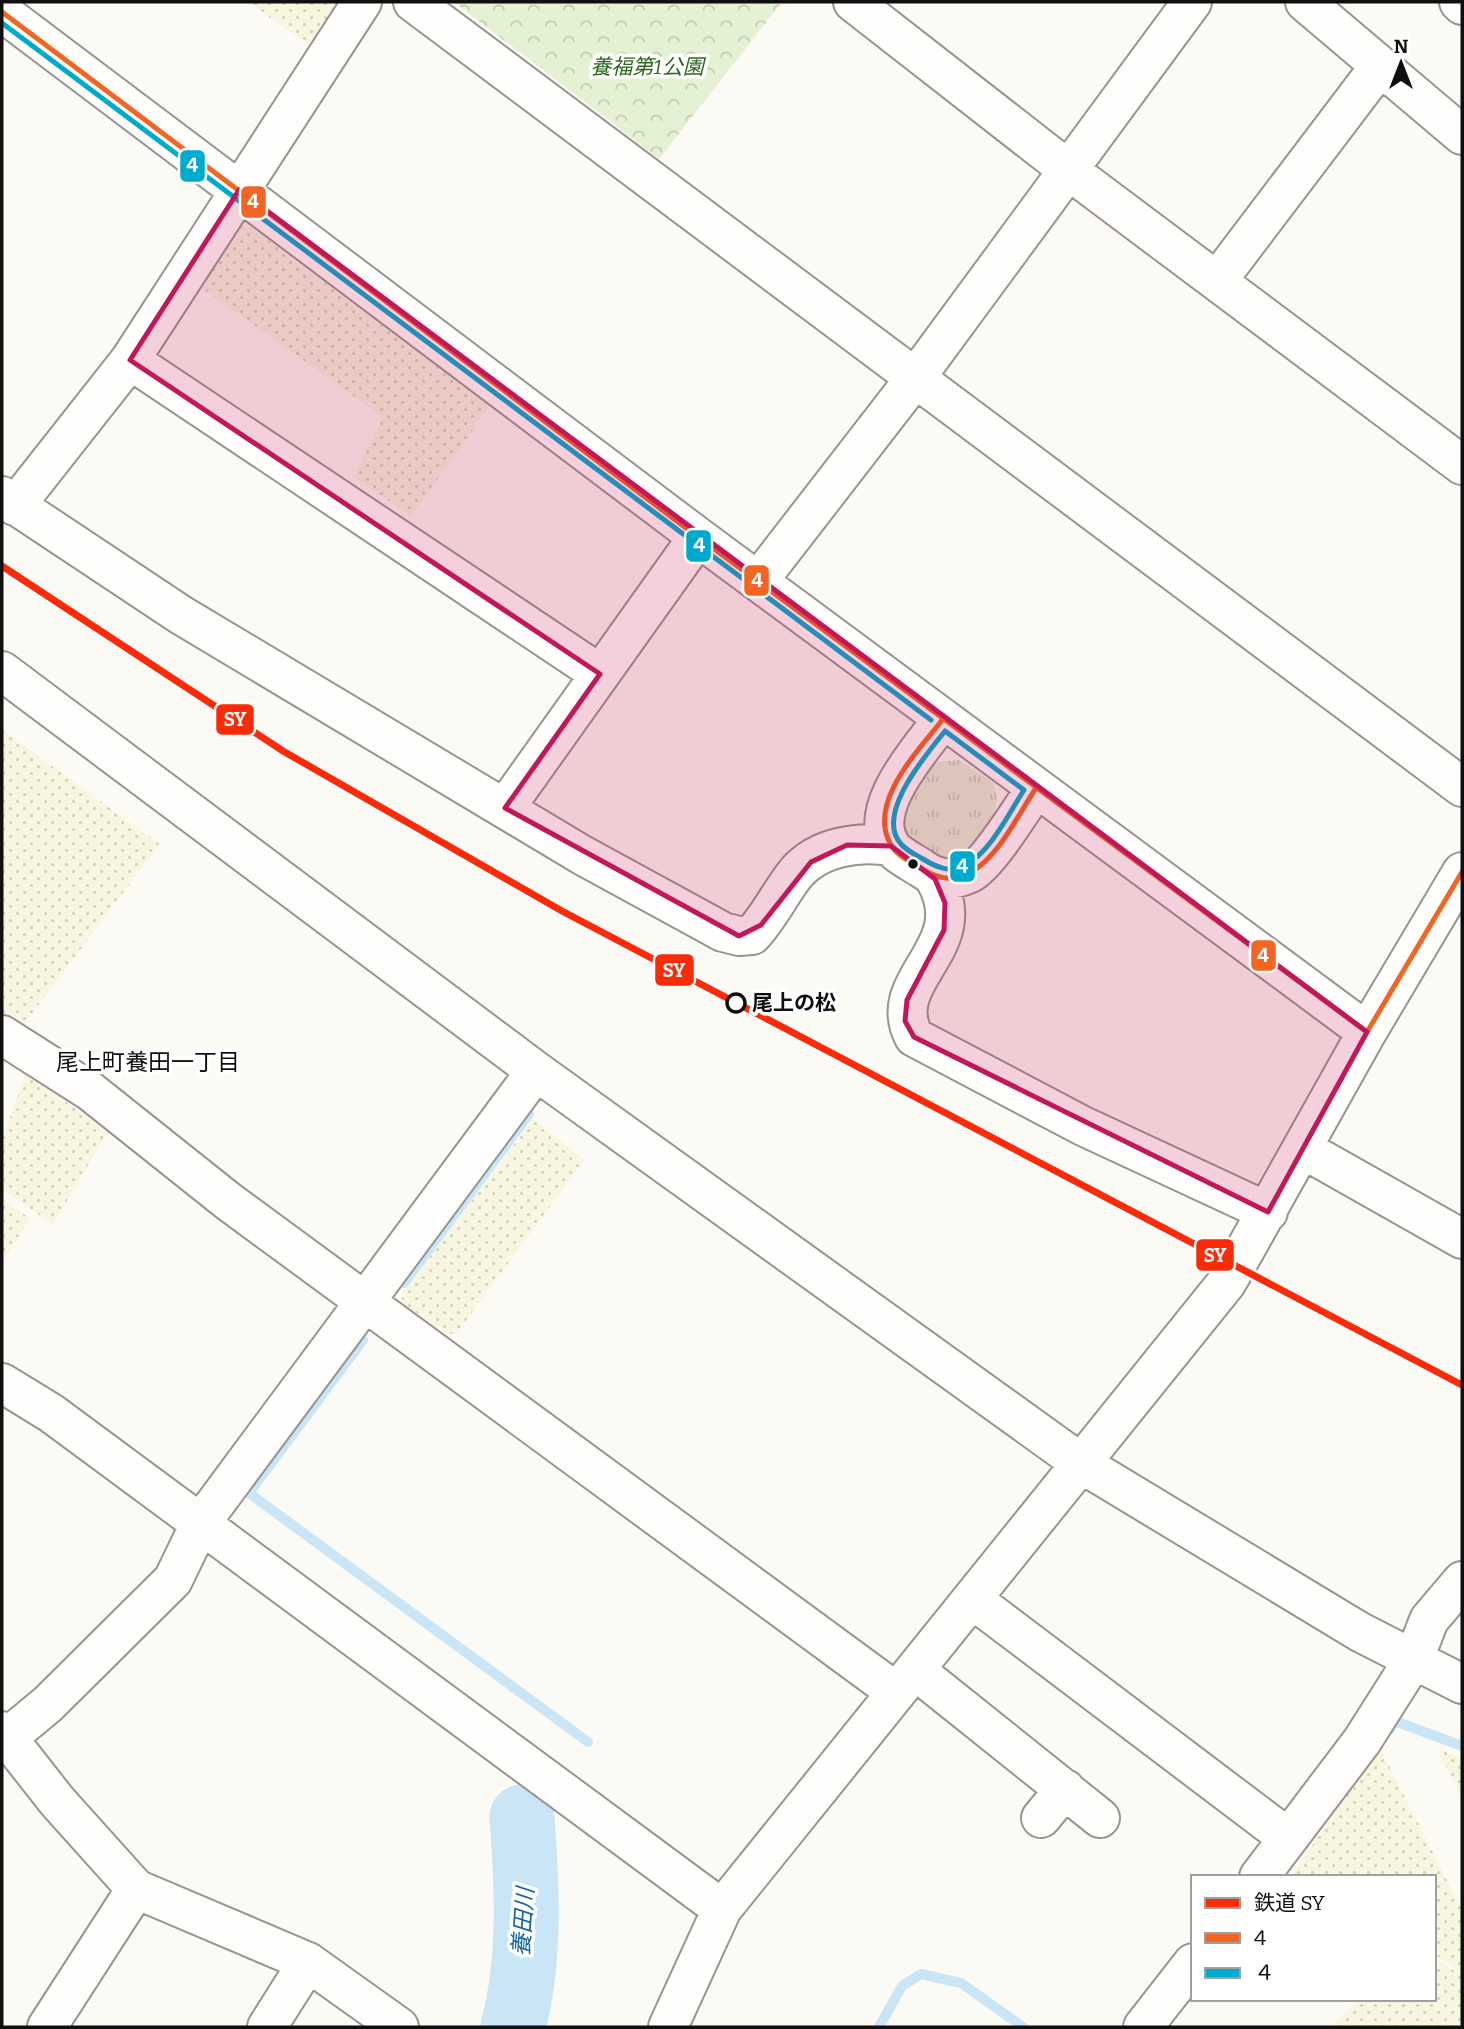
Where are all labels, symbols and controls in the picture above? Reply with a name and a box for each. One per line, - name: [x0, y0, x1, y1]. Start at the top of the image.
- north arrow: [1366, 28, 1436, 98]
- text: N: [1394, 35, 1409, 58]
- park label: 養福第1公園: [590, 54, 707, 80]
- line badge: ４: [179, 149, 206, 183]
- text: ４: [182, 154, 202, 177]
- line badge: 4: [240, 185, 267, 219]
- text: 4: [247, 190, 259, 213]
- line badge: ４: [685, 529, 712, 563]
- text: ４: [689, 534, 709, 557]
- line badge: 4: [743, 564, 770, 597]
- text: 4: [751, 569, 763, 592]
- line badge: SY: [215, 703, 255, 736]
- text: SY: [224, 708, 247, 731]
- line badge: ４: [949, 850, 976, 883]
- text: ４: [952, 855, 972, 878]
- unlabelled marker: [906, 857, 920, 871]
- line badge: 4: [1250, 939, 1277, 972]
- text: 4: [1257, 944, 1269, 967]
- line badge: SY: [654, 953, 695, 987]
- text: SY: [663, 959, 686, 982]
- place label: 尾上の松: [752, 990, 836, 1016]
- marker: 尾上の松: [726, 993, 746, 1013]
- district label: 尾上町養田一丁目: [56, 1048, 240, 1076]
- line badge: SY: [1195, 1238, 1235, 1272]
- text: SY: [1204, 1244, 1227, 1267]
- legend: [1191, 1875, 1436, 2001]
- water label: 養田川: [507, 1884, 540, 1957]
- text: 鉄道 SY: [1254, 1890, 1325, 1916]
- text: 4: [1254, 1925, 1266, 1951]
- text: ４: [1254, 1960, 1275, 1986]

